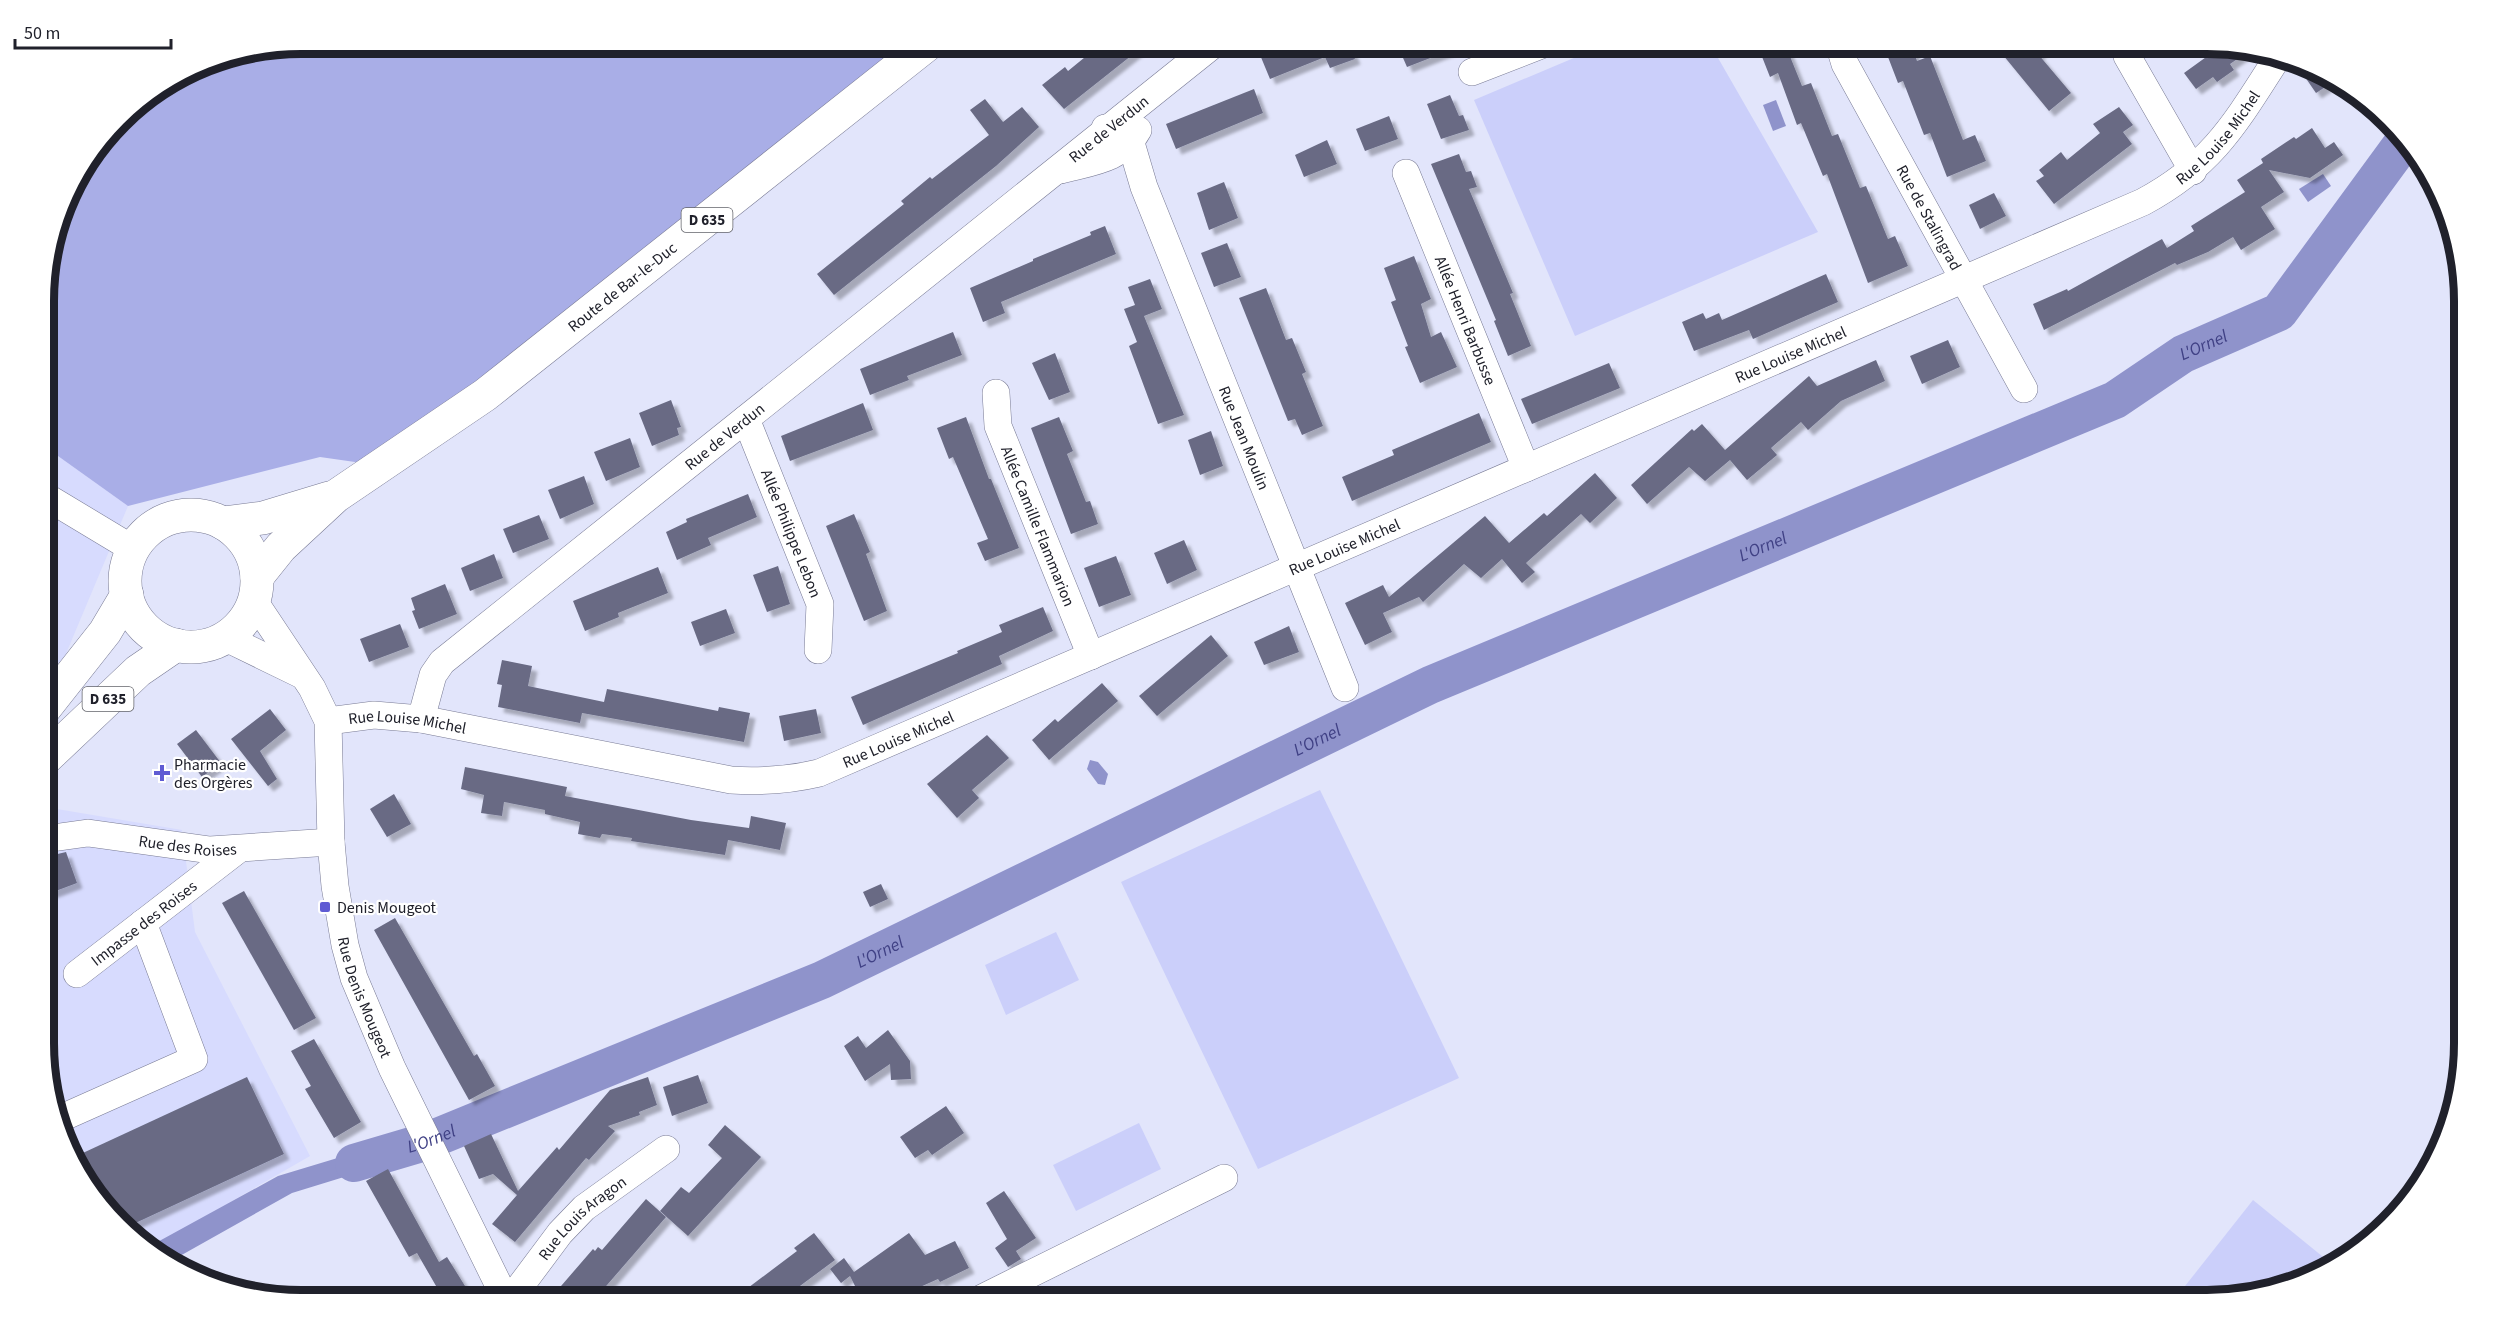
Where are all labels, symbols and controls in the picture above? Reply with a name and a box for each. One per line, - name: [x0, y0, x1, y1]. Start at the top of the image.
- scale bar: [15, 12, 171, 50]
- text: 50 m: [24, 21, 60, 46]
- street label: Rue Louise Michel: [2171, 86, 2266, 190]
- street label: Rue de Verdun: [1064, 91, 1154, 168]
- street label: Rue de Stalingrad: [1891, 161, 1967, 275]
- road number: D 635: [682, 208, 732, 232]
- street label: Route de Bar-le-Duc: [563, 237, 682, 337]
- street label: Allée Henri Barbusse: [1429, 253, 1501, 389]
- street label: Rue Louise Michel: [1732, 321, 1850, 389]
- water label: L'Ornel: [2176, 324, 2232, 367]
- street label: Rue Jean Moulin: [1213, 383, 1274, 493]
- street label: Rue de Verdun: [680, 398, 770, 476]
- street label: Allée Camille Flammarion: [995, 443, 1080, 610]
- street label: Allée Philippe Lebon: [755, 466, 826, 601]
- street label: Rue Louise Michel: [1285, 514, 1404, 581]
- water label: L'Ornel: [1735, 526, 1791, 568]
- road number: D 635: [82, 687, 134, 711]
- street label: Rue Louise Michel: [347, 705, 468, 740]
- street label: Rue Louise Michel: [839, 706, 957, 774]
- water label: L'Ornel: [1289, 718, 1346, 762]
- place label: Pharmacie des Orgères: [174, 754, 253, 794]
- marker: Pharmacie des Orgères: [155, 766, 169, 780]
- street label: Rue des Roises: [137, 830, 238, 862]
- street label: Impasse des Roises: [87, 875, 202, 971]
- place label: Denis Mougeot: [337, 897, 437, 919]
- marker: Denis Mougeot: [318, 900, 332, 914]
- water label: L'Ornel: [852, 930, 908, 975]
- street label: Rue Denis Mougeot: [332, 935, 397, 1062]
- water label: L'Ornel: [404, 1119, 460, 1160]
- street label: Rue Louis Aragon: [533, 1171, 631, 1265]

